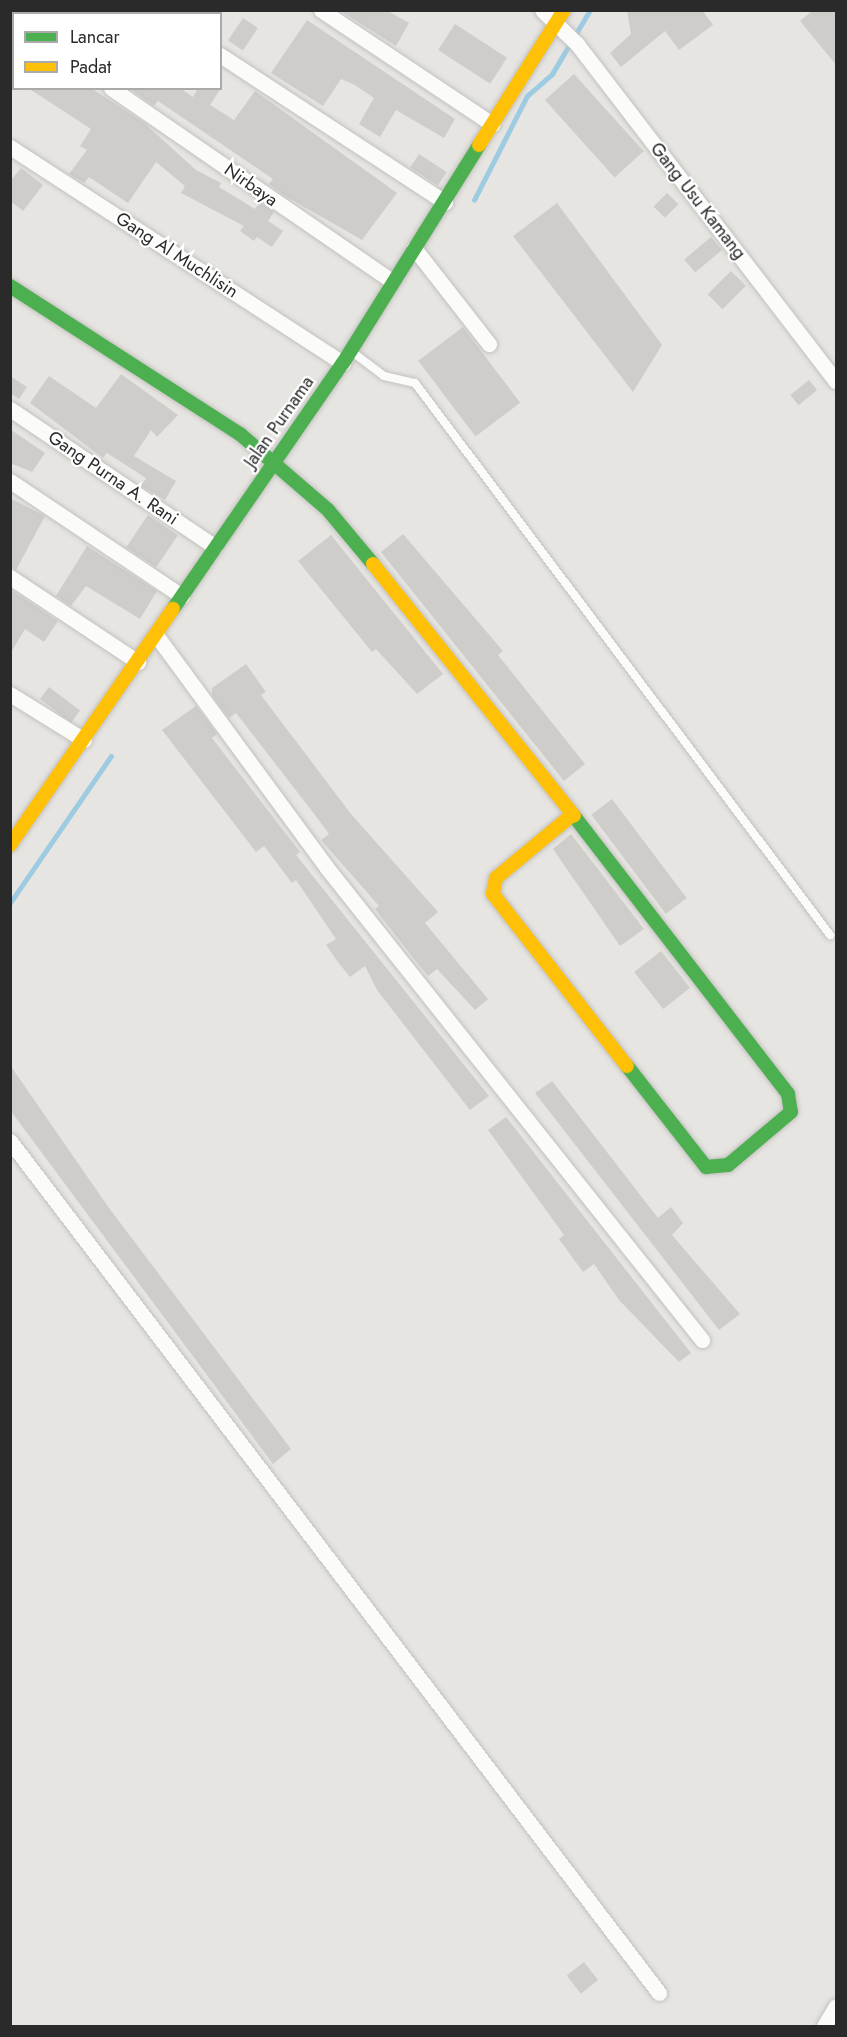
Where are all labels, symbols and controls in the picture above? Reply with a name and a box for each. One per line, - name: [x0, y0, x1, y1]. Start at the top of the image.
- legend: [12, 12, 222, 90]
- text: Lancar: [70, 24, 120, 50]
- text: Padat: [70, 54, 111, 80]
- street label: Gang Usu Kamang: [646, 138, 750, 264]
- street label: Nirbaya: [220, 159, 282, 211]
- street label: Gang Al Muchlisin: [112, 207, 242, 303]
- street label: Jalan Purnama: [240, 372, 318, 472]
- street label: Gang Purna A. Rani: [44, 426, 182, 530]

